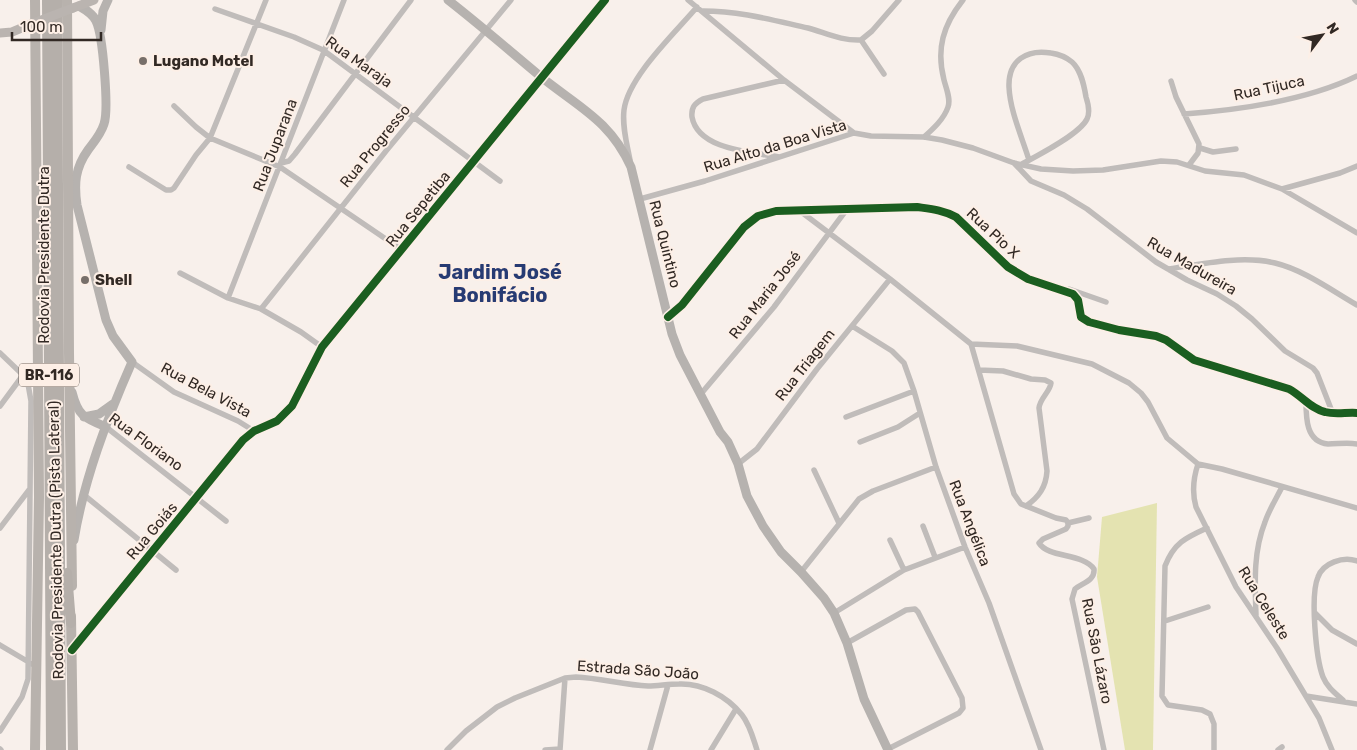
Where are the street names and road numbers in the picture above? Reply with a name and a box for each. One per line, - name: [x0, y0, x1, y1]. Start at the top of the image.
- street label: Rua Maraja: [322, 33, 396, 91]
- street label: Rua Tijuca: [1232, 72, 1306, 104]
- street label: Rua Juparana: [249, 96, 301, 194]
- street label: Rua Progresso: [336, 101, 414, 191]
- street label: Rua Alto da Boa Vista: [701, 116, 849, 176]
- street label: Rodovia Presidente Dutra: [35, 166, 53, 344]
- street label: Rua Sepetiba: [382, 167, 454, 251]
- street label: Rua Quintino: [645, 198, 685, 290]
- street label: Rua Pio X: [963, 204, 1024, 262]
- street label: Rua Madureira: [1144, 233, 1240, 299]
- street label: Rua Maria José: [725, 248, 805, 342]
- street label: Rua Triagem: [771, 325, 839, 405]
- street label: Rua Bela Vista: [158, 359, 254, 421]
- road number: BR-116: [19, 364, 79, 386]
- street label: Rodovia Presidente Dutra (Pista Lateral): [45, 401, 67, 679]
- street label: Rua Floriano: [105, 409, 187, 475]
- street label: Rua Angélica: [945, 477, 995, 569]
- street label: Rua Goiás: [123, 498, 181, 563]
- street label: Rua Celeste: [1234, 563, 1294, 643]
- street label: Rua São Lázaro: [1078, 597, 1116, 705]
- street label: Estrada São João: [576, 657, 700, 683]

